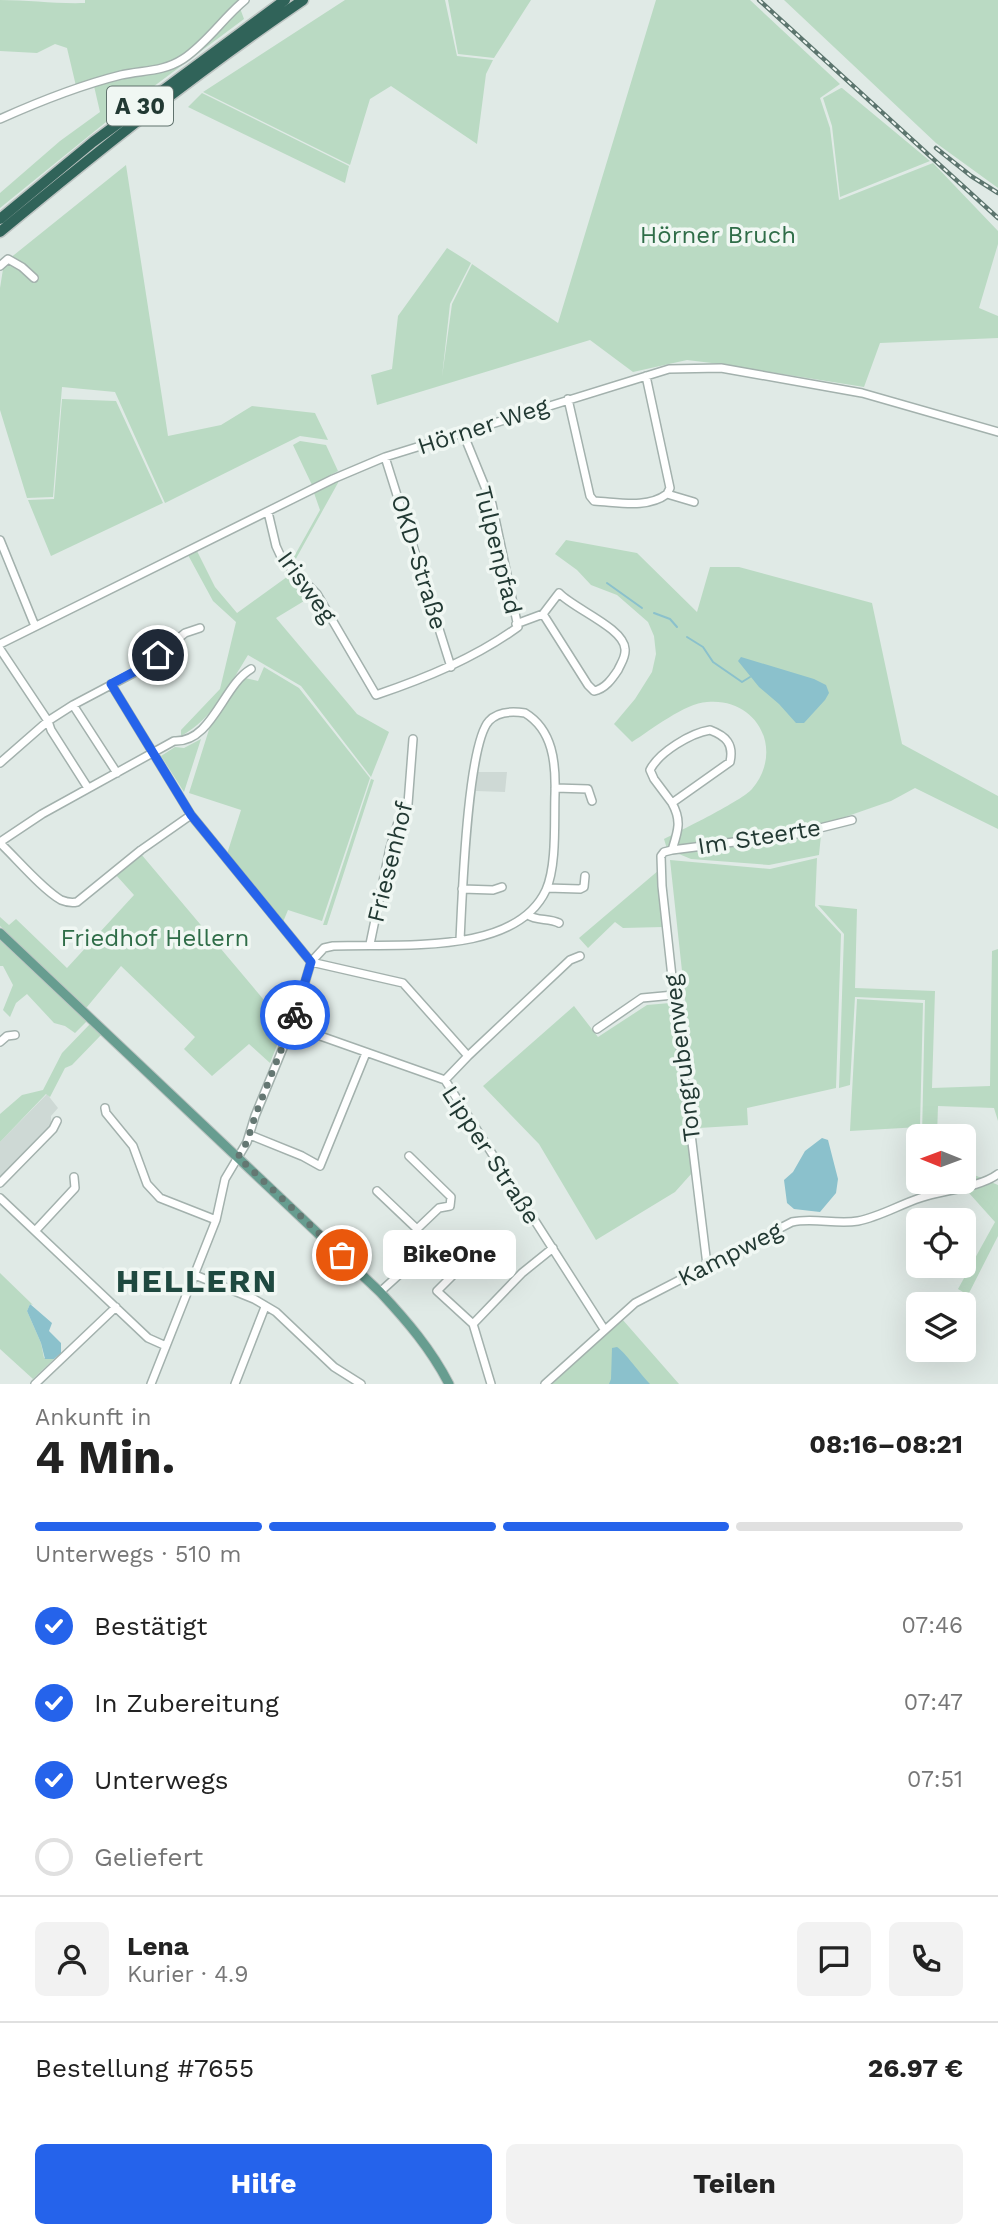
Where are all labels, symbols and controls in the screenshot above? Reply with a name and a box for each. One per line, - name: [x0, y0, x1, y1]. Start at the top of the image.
- road number: A 30: [107, 86, 173, 125]
- park label: Hörner Bruch: [640, 221, 796, 249]
- street label: Hörner Weg: [414, 392, 552, 460]
- street label: Tulpenpfad: [469, 483, 527, 617]
- street label: OKD-Straße: [385, 491, 453, 633]
- street label: Irisweg: [272, 546, 342, 628]
- pin: [128, 625, 188, 685]
- icon: home: [139, 636, 177, 674]
- street label: Friesenhof: [361, 798, 419, 925]
- street label: Im Steerte: [695, 813, 823, 861]
- park label: Friedhof Hellern: [61, 924, 249, 952]
- street label: Tongrubenweg: [658, 973, 706, 1143]
- courier: [260, 980, 330, 1050]
- icon: bike: [276, 996, 314, 1034]
- street label: Lipper Straße: [436, 1081, 546, 1229]
- north arrow: [906, 1124, 976, 1194]
- map controls: [906, 1124, 976, 1362]
- button: locate: [906, 1208, 976, 1278]
- street label: Kampweg: [673, 1216, 787, 1292]
- pin: [312, 1225, 372, 1285]
- callout: BikeOne: [384, 1230, 517, 1280]
- icon: bag: [323, 1236, 361, 1274]
- text: BikeOne: [403, 1241, 496, 1268]
- district label: HELLERN: [116, 1262, 278, 1300]
- button: layers: [906, 1292, 976, 1362]
- text: Ankunft in: [35, 1404, 151, 1431]
- text: 08:16–08:21: [809, 1429, 963, 1459]
- text: 4 Min.: [35, 1430, 175, 1484]
- text: Unterwegs · 510 m: [35, 1541, 241, 1568]
- icon: check: [35, 1607, 73, 1645]
- text: Bestätigt: [94, 1611, 207, 1641]
- text: 07:46: [901, 1612, 963, 1639]
- icon: check: [35, 1684, 73, 1722]
- text: In Zubereitung: [94, 1688, 279, 1718]
- text: 07:47: [904, 1689, 963, 1716]
- icon: check: [35, 1761, 73, 1799]
- text: Unterwegs: [94, 1765, 229, 1795]
- text: 07:51: [907, 1766, 963, 1793]
- text: Geliefert: [94, 1842, 203, 1872]
- button: person: [35, 1922, 109, 1996]
- button: chat: [797, 1922, 871, 1996]
- button: phone: [889, 1922, 963, 1996]
- text: Lena: [127, 1931, 189, 1961]
- text: Kurier · 4.9: [127, 1961, 248, 1988]
- text: Bestellung #7655: [35, 2053, 254, 2083]
- text: 26.97 €: [868, 2053, 963, 2083]
- button: Hilfe: [35, 2144, 492, 2224]
- button: Teilen: [506, 2144, 963, 2224]

